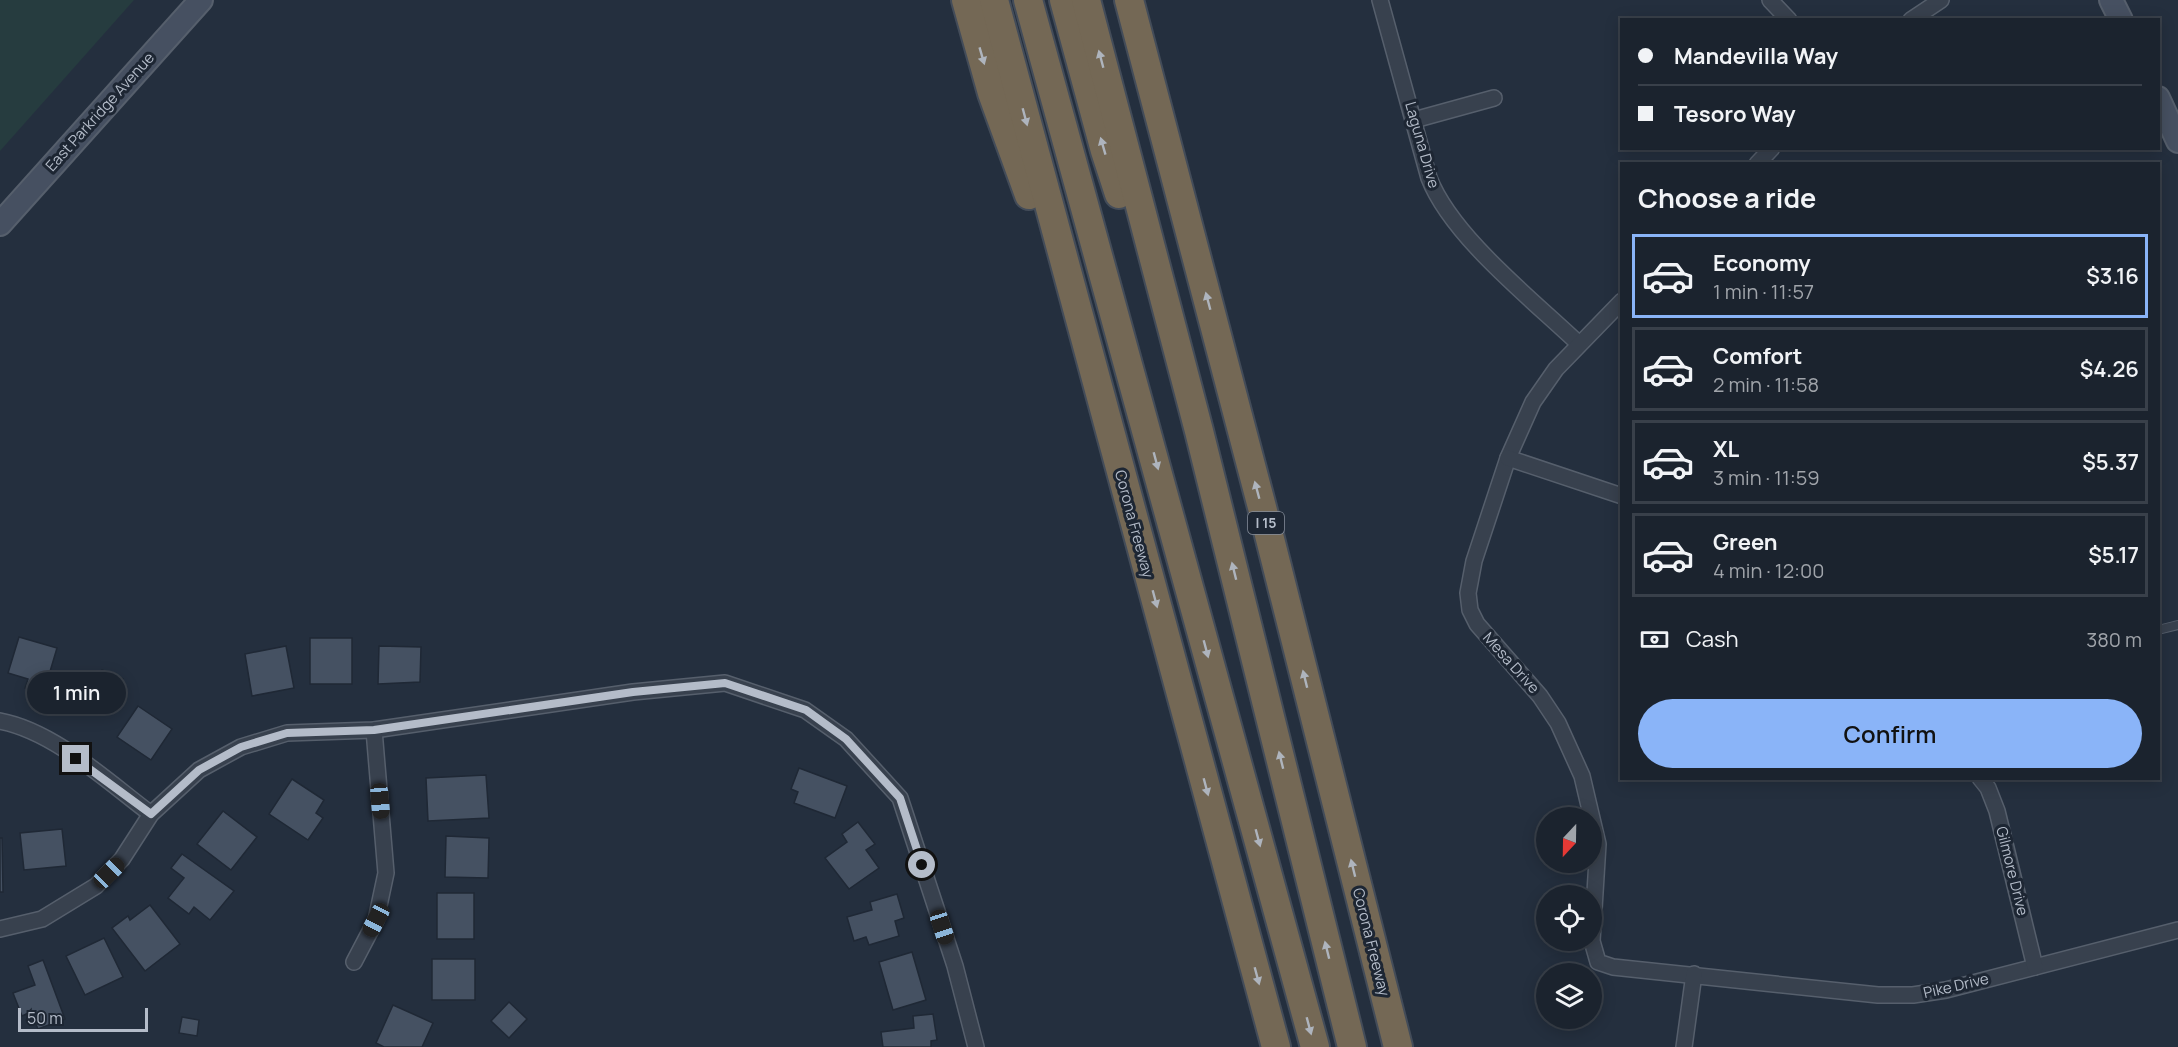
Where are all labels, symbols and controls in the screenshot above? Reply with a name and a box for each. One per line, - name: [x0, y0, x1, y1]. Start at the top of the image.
- text: Mandevilla Way: [1674, 41, 1838, 71]
- street label: East Parkridge Avenue: [40, 47, 159, 176]
- one-way arrow: [978, 47, 987, 65]
- one-way arrow: [1096, 50, 1106, 68]
- street label: Laguna Drive: [1400, 99, 1445, 191]
- text: Tesoro Way: [1674, 99, 1796, 129]
- one-way arrow: [1021, 108, 1031, 127]
- one-way arrow: [1098, 137, 1107, 155]
- text: Choose a ride: [1638, 179, 1816, 216]
- text: Economy: [1713, 248, 1811, 278]
- icon: car: [1641, 249, 1695, 303]
- text: $3.16: [2086, 261, 2139, 291]
- text: 1 min · 11:57: [1713, 278, 1814, 305]
- one-way arrow: [1202, 292, 1212, 311]
- text: Comfort: [1713, 341, 1802, 371]
- icon: car: [1641, 342, 1695, 396]
- text: $4.26: [2080, 354, 2139, 384]
- text: 2 min · 11:58: [1713, 371, 1819, 398]
- text: XL: [1713, 434, 1739, 464]
- icon: car: [1641, 435, 1695, 489]
- text: $5.37: [2082, 447, 2139, 477]
- one-way arrow: [1152, 452, 1161, 470]
- text: 3 min · 11:59: [1713, 464, 1820, 491]
- street label: Corona Freeway: [1110, 468, 1159, 580]
- one-way arrow: [1252, 481, 1262, 499]
- road number: I 15: [1248, 512, 1284, 534]
- text: Green: [1713, 527, 1778, 557]
- icon: car: [1641, 528, 1695, 582]
- text: $5.17: [2088, 540, 2139, 570]
- text: 4 min · 12:00: [1713, 557, 1824, 584]
- one-way arrow: [1229, 562, 1239, 580]
- one-way arrow: [1150, 590, 1160, 608]
- icon: cash: [1638, 623, 1671, 656]
- text: Cash: [1686, 624, 1739, 654]
- text: 380 m: [2086, 626, 2142, 653]
- street label: Mesa Drive: [1478, 628, 1545, 698]
- one-way arrow: [1202, 641, 1211, 659]
- one-way arrow: [1300, 670, 1309, 688]
- callout: 1 min: [26, 672, 125, 714]
- text: 1 min: [53, 679, 100, 706]
- button: Confirm: [1638, 699, 2142, 768]
- route end: [62, 745, 89, 772]
- one-way arrow: [1276, 751, 1286, 769]
- one-way arrow: [1201, 778, 1211, 796]
- car: [369, 782, 391, 820]
- north arrow: [1536, 807, 1602, 873]
- map controls: [1536, 807, 1602, 1029]
- street label: Gilmore Drive: [1991, 824, 2034, 918]
- one-way arrow: [1254, 829, 1263, 847]
- route start: [908, 851, 935, 878]
- car: [90, 854, 128, 892]
- one-way arrow: [1347, 859, 1357, 877]
- button: locate: [1536, 885, 1602, 951]
- street label: Corona Freeway: [1348, 886, 1395, 998]
- car: [360, 900, 392, 940]
- car: [928, 907, 956, 947]
- one-way arrow: [1322, 940, 1332, 959]
- button: layers: [1536, 963, 1602, 1029]
- one-way arrow: [1252, 966, 1262, 985]
- street label: Pike Drive: [1921, 968, 1991, 1003]
- scale bar: [18, 1005, 148, 1032]
- text: 50 m: [27, 1007, 63, 1029]
- one-way arrow: [1305, 1017, 1315, 1035]

